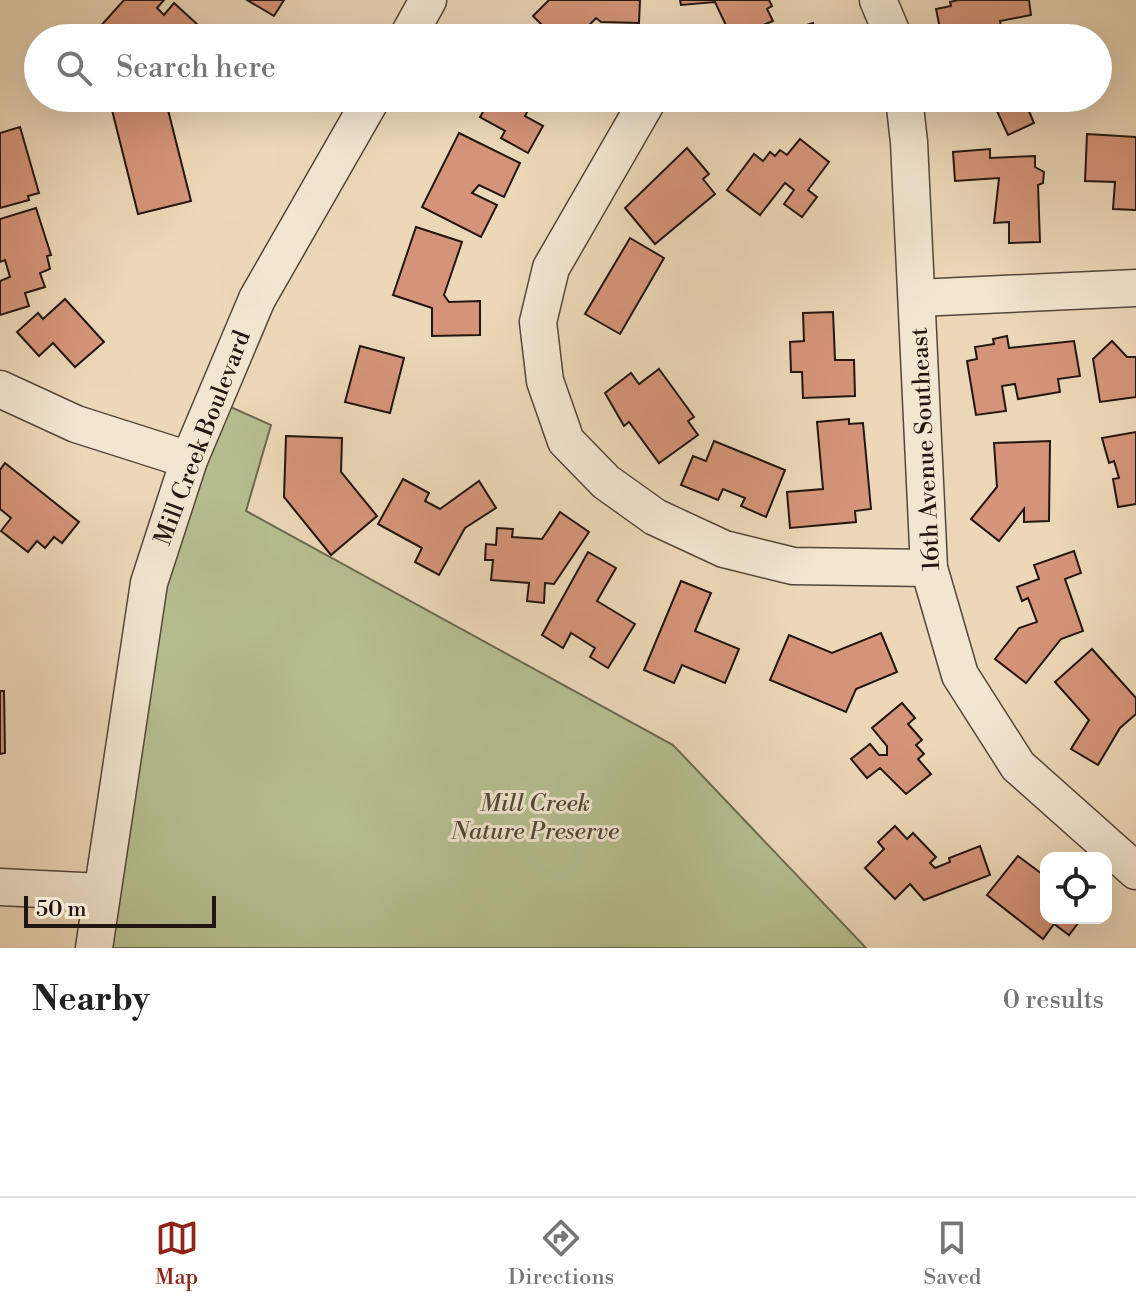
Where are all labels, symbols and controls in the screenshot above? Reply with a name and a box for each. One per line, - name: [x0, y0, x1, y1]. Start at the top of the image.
- search box: [24, 24, 1112, 112]
- icon: search: [52, 46, 96, 90]
- text: Search here: [116, 49, 276, 87]
- street label: Mill Creek Boulevard: [148, 326, 258, 550]
- street label: 16th Avenue Southeast: [905, 326, 947, 571]
- park label: Mill Creek Nature Preserve: [450, 789, 619, 847]
- map controls: [1040, 852, 1112, 924]
- button: locate: [1040, 852, 1112, 924]
- scale bar: [24, 892, 216, 928]
- text: 50 m: [36, 896, 87, 923]
- text: Nearby: [32, 979, 150, 1021]
- text: 0 results: [1003, 984, 1104, 1016]
- tab: Map: [155, 1216, 199, 1291]
- tab: Directions: [508, 1216, 614, 1291]
- tab: Saved: [924, 1216, 981, 1291]

